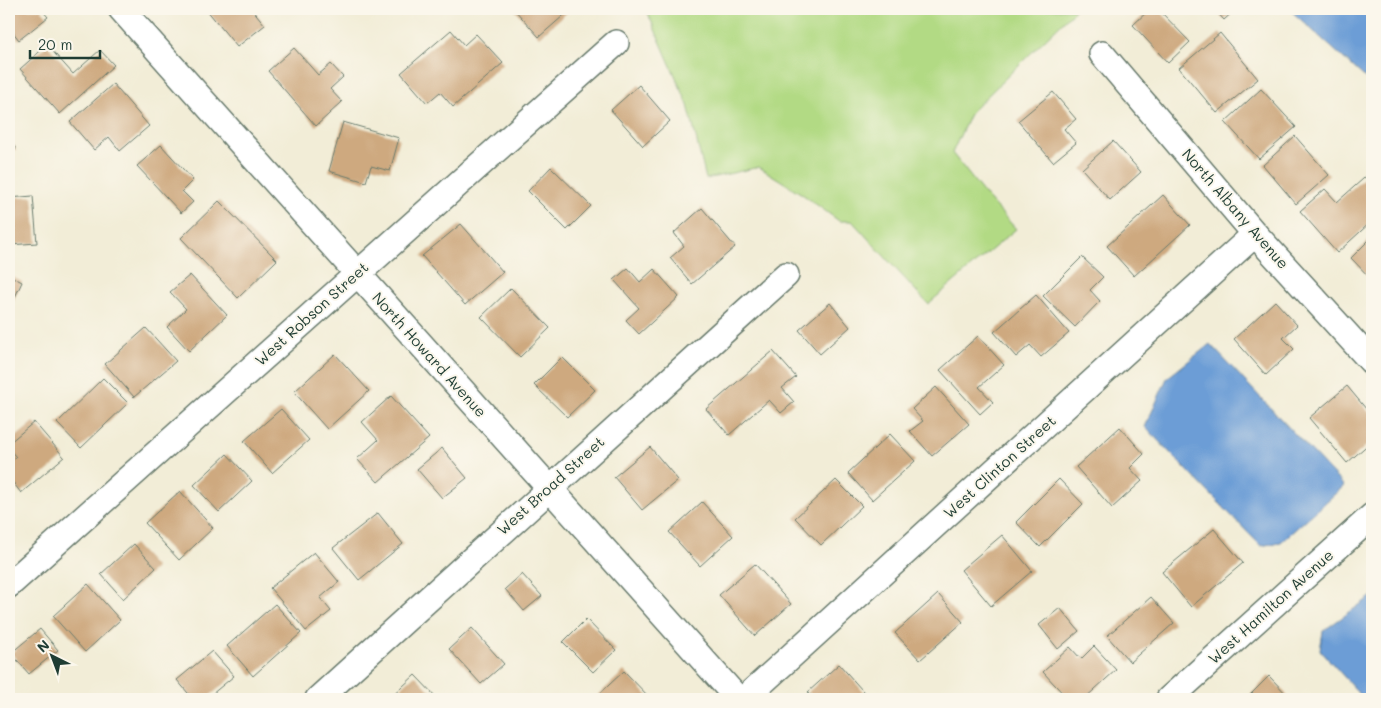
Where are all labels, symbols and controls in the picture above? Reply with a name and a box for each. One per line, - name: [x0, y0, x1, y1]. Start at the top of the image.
- scale bar: [30, 28, 100, 60]
- text: 20 m: [38, 34, 72, 54]
- street label: North Albany Avenue: [1178, 144, 1294, 273]
- street label: West Robson Street: [250, 257, 372, 370]
- street label: North Howard Avenue: [368, 288, 491, 421]
- street label: West Clinton Street: [939, 410, 1060, 522]
- street label: West Broad Street: [492, 432, 608, 539]
- street label: West Hamilton Avenue: [1203, 545, 1337, 668]
- north arrow: [28, 630, 78, 680]
- text: N: [33, 635, 53, 657]

